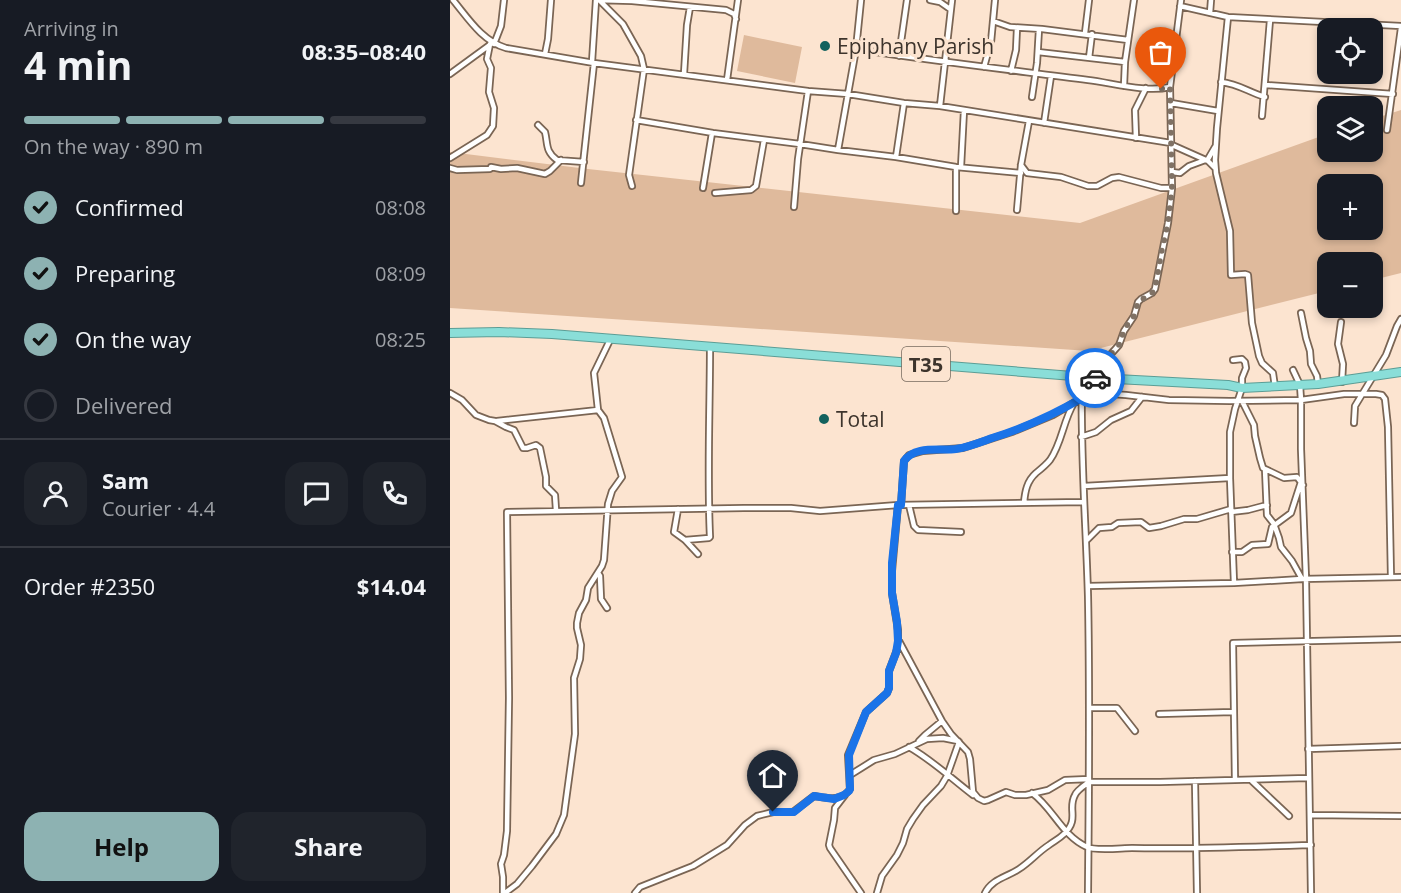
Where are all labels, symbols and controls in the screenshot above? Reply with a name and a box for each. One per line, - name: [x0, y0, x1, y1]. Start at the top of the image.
- text: Arriving in: [24, 15, 119, 42]
- map controls: [1317, 18, 1383, 318]
- button: locate: [1317, 18, 1383, 84]
- pin: [1135, 27, 1186, 89]
- place label: Epiphany Parish: [837, 32, 994, 60]
- text: 08:35–08:40: [302, 36, 426, 66]
- icon: bag: [1144, 36, 1177, 69]
- text: 4 min: [24, 38, 132, 91]
- marker: Epiphany Parish: [818, 39, 832, 53]
- button: layers: [1317, 96, 1383, 162]
- text: On the way · 890 m: [24, 133, 203, 160]
- button: +: [1317, 174, 1383, 240]
- icon: check: [24, 191, 57, 224]
- text: Confirmed: [75, 192, 184, 222]
- text: 08:08: [375, 194, 426, 221]
- button: −: [1317, 252, 1383, 318]
- icon: check: [24, 257, 57, 290]
- text: Preparing: [75, 258, 175, 288]
- text: 08:09: [375, 260, 426, 287]
- icon: check: [24, 323, 57, 356]
- text: On the way: [75, 324, 191, 354]
- text: 08:25: [375, 326, 426, 353]
- road number: T35: [902, 347, 950, 381]
- courier: [1065, 348, 1125, 408]
- icon: car: [1079, 362, 1112, 395]
- text: Delivered: [75, 390, 173, 420]
- place label: Total: [836, 405, 885, 433]
- marker: Total: [817, 412, 831, 426]
- button: person: [24, 462, 87, 525]
- button: chat: [285, 462, 348, 525]
- button: phone: [363, 462, 426, 525]
- text: Sam: [102, 465, 149, 495]
- text: Courier · 4.4: [102, 495, 215, 522]
- text: Order #2350: [24, 571, 155, 601]
- text: $14.04: [357, 571, 426, 601]
- pin: [747, 750, 798, 812]
- icon: home: [756, 759, 789, 792]
- button: Help: [24, 812, 219, 881]
- button: Share: [231, 812, 426, 881]

